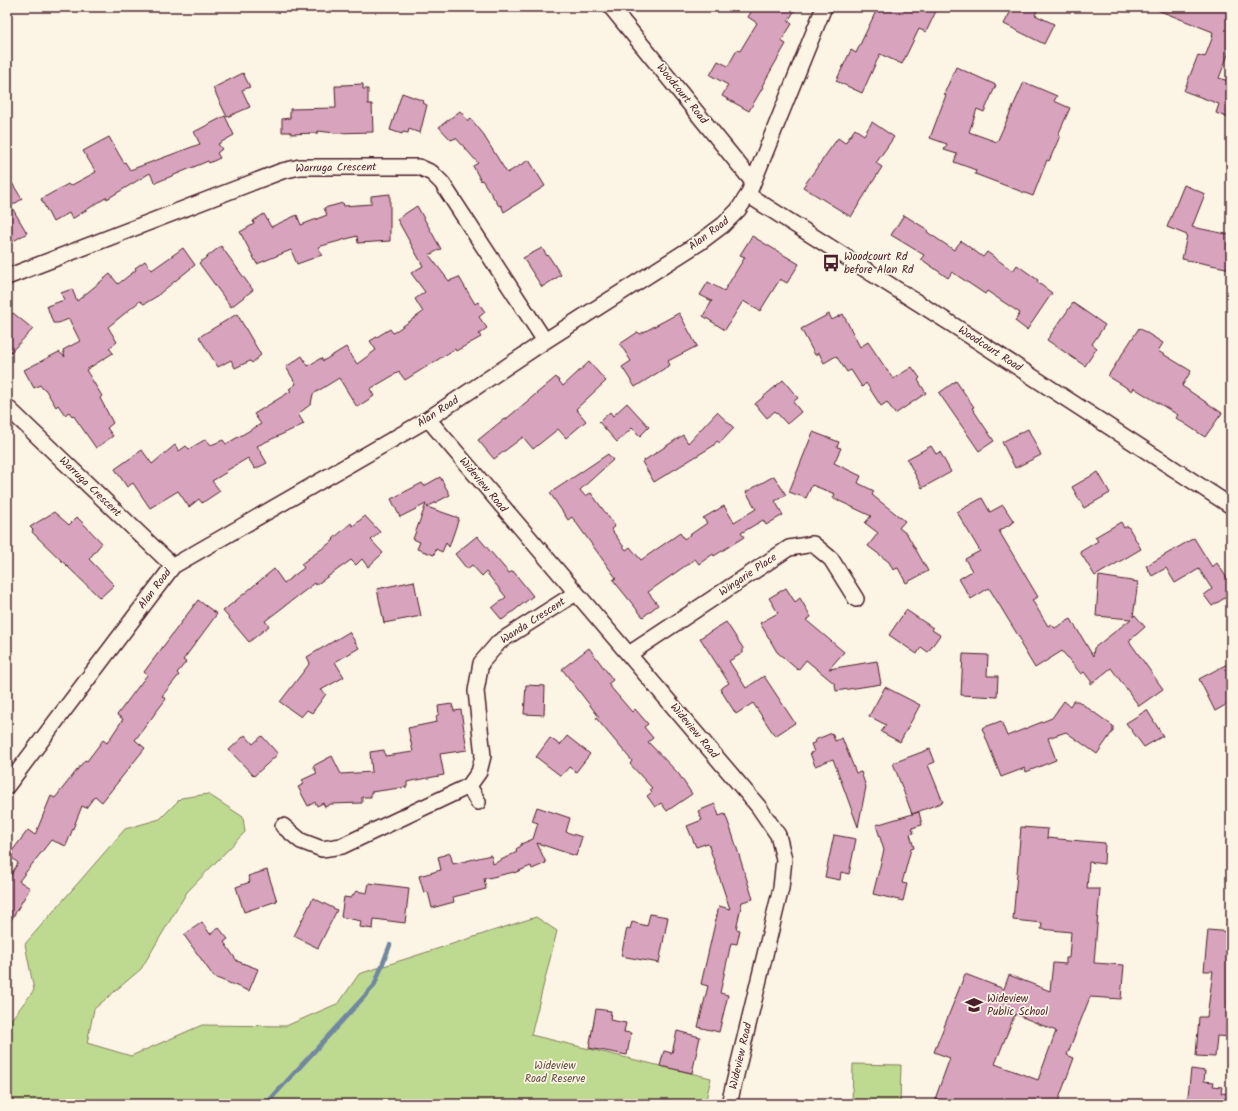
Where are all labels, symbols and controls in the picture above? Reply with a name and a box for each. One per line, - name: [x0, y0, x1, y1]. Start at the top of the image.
- street label: Woodcourt Road: [652, 60, 712, 129]
- street label: Warruga Crescent: [295, 158, 377, 178]
- street label: Alan Road: [685, 212, 734, 255]
- place label: Woodcourt Rd before Alan Rd: [844, 248, 914, 279]
- bus stop icon: Woodcourt Rd before Alan Rd: [821, 253, 841, 273]
- street label: Woodcourt Road: [954, 321, 1026, 377]
- street label: Alan Road: [413, 391, 463, 432]
- street label: Warruga Crescent: [55, 452, 126, 522]
- street label: Wideview Road: [454, 453, 512, 517]
- street label: Wingarie Place: [715, 549, 781, 601]
- street label: Alan Road: [134, 564, 177, 613]
- street label: Wanda Crescent: [497, 593, 570, 649]
- street label: Wideview Road: [665, 699, 723, 763]
- place label: Wideview Public School: [987, 990, 1048, 1021]
- school or university icon: Wideview Public School: [964, 995, 984, 1015]
- street label: Wideview Road: [725, 1020, 758, 1091]
- park label: Wideview Road Reserve: [525, 1057, 585, 1088]

